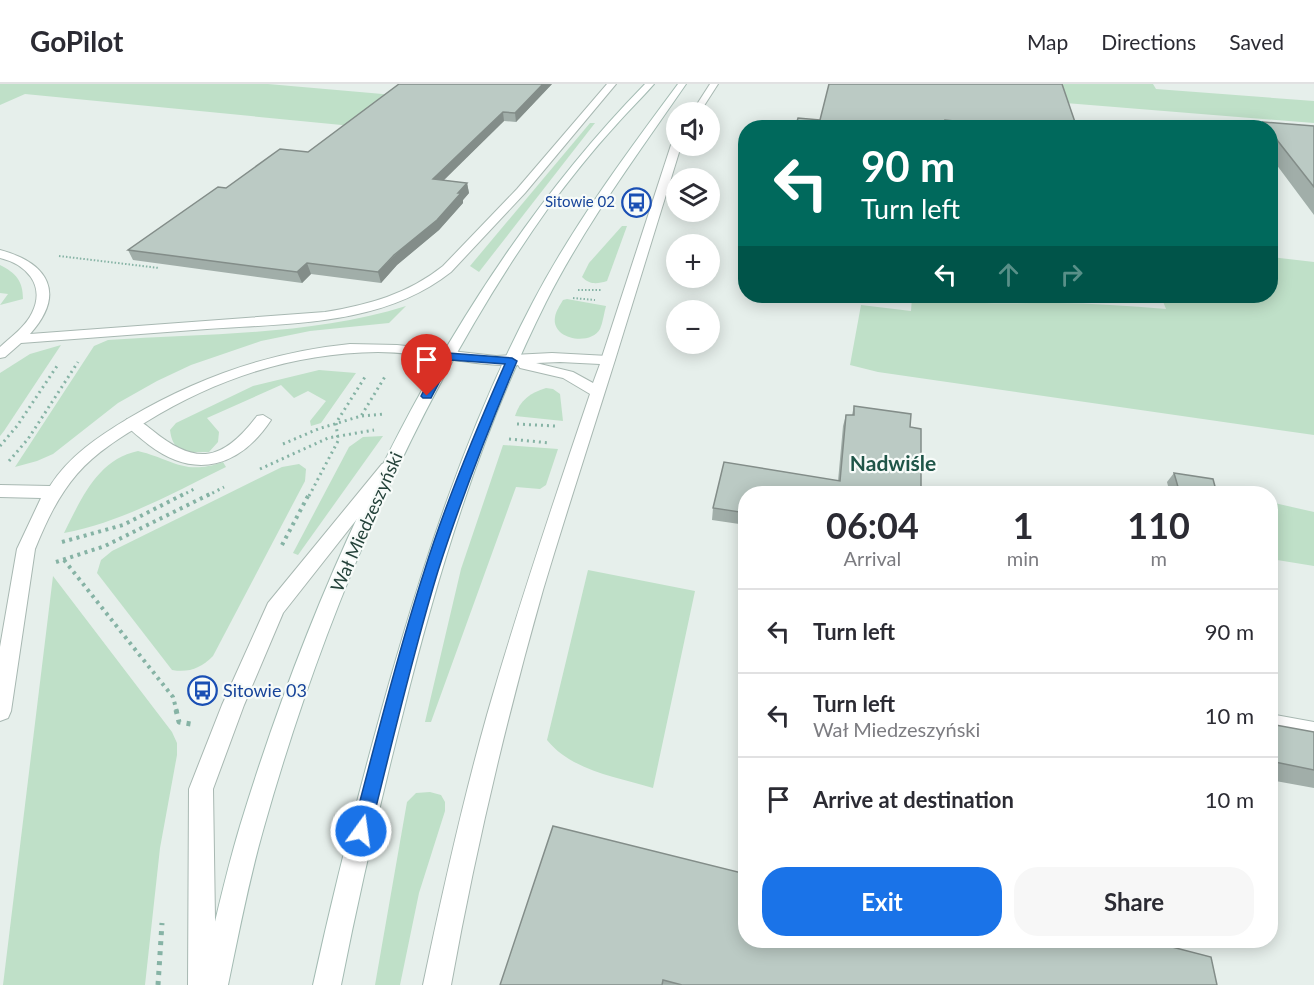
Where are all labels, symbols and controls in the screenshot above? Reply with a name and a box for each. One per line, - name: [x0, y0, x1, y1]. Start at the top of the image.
- text: GoPilot: [30, 24, 123, 58]
- text: Map: [1027, 29, 1068, 54]
- text: Directions: [1101, 29, 1196, 54]
- text: Saved: [1229, 29, 1284, 54]
- map controls: [666, 102, 720, 354]
- button: sound: [666, 102, 720, 156]
- text: 90 m: [861, 141, 955, 191]
- icon: left: [762, 144, 840, 222]
- button: layers: [666, 168, 720, 222]
- bus stop icon: Sitowie 02: [620, 186, 652, 218]
- place label: Sitowie 02: [545, 192, 615, 210]
- text: Turn left: [861, 192, 960, 225]
- button: +: [666, 234, 720, 288]
- icon: left: [929, 258, 962, 291]
- icon: ahead: [992, 258, 1025, 291]
- icon: right: [1055, 258, 1088, 291]
- button: −: [666, 300, 720, 354]
- pin: [401, 334, 452, 396]
- icon: arrive: [410, 343, 443, 376]
- street label: Wał Miedzeszyński: [325, 448, 407, 595]
- district label: Nadwiśle: [850, 450, 936, 475]
- text: 06:04: [826, 503, 919, 547]
- text: 1: [1013, 503, 1034, 547]
- text: 110: [1127, 503, 1190, 547]
- text: Arrival: [844, 546, 901, 570]
- text: min: [1007, 546, 1039, 570]
- text: m: [1150, 546, 1167, 570]
- icon: left: [762, 615, 795, 648]
- text: Turn left: [813, 618, 895, 645]
- text: 90 m: [1205, 618, 1254, 645]
- bus stop icon: Sitowie 03: [186, 675, 218, 707]
- place label: Sitowie 03: [223, 679, 307, 701]
- text: Turn left: [813, 690, 895, 717]
- icon: left: [762, 699, 795, 732]
- text: 10 m: [1205, 702, 1254, 729]
- text: Wał Miedzeszyński: [813, 717, 980, 741]
- icon: arrive: [762, 783, 795, 816]
- text: Arrive at destination: [813, 786, 1014, 813]
- text: 10 m: [1205, 786, 1254, 813]
- position arrow: [329, 799, 393, 863]
- button: Exit: [762, 867, 1002, 936]
- button: Share: [1014, 867, 1254, 936]

